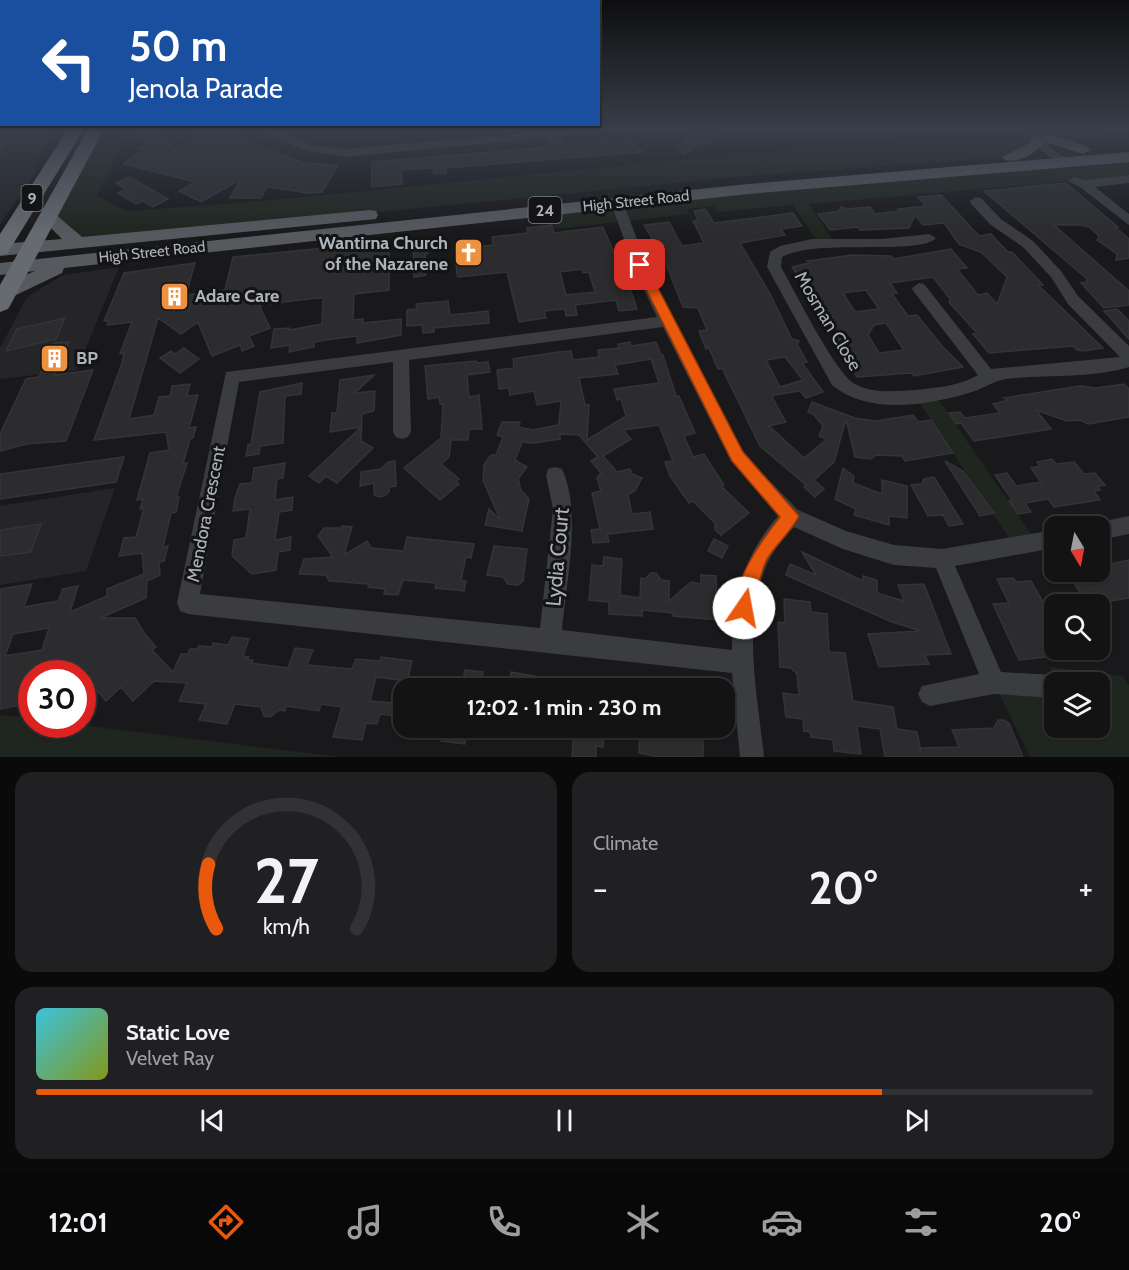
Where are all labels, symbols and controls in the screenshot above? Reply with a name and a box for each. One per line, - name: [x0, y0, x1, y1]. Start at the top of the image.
- text: 50 m: [129, 20, 227, 72]
- icon: left: [30, 24, 108, 102]
- text: Jenola Parade: [129, 72, 283, 105]
- road number: 9: [22, 185, 42, 211]
- street label: High Street Road: [582, 186, 690, 216]
- road number: 24: [528, 197, 562, 223]
- place label: Wantirna Church of the Nazarene: [318, 232, 448, 275]
- street label: High Street Road: [98, 237, 206, 267]
- church icon: Wantirna Church of the Nazarene: [453, 237, 485, 269]
- pin: [614, 239, 665, 290]
- icon: arrive: [623, 248, 656, 281]
- street label: Mosman Close: [790, 267, 866, 375]
- building icon: Adare Care: [158, 280, 190, 312]
- place label: Adare Care: [195, 285, 279, 307]
- building icon: BP: [39, 342, 71, 374]
- place label: BP: [76, 347, 98, 369]
- street label: Mendora Crescent: [182, 444, 230, 584]
- street label: Lydia Court: [540, 507, 574, 607]
- north arrow: [1044, 516, 1110, 582]
- map controls: [1044, 516, 1110, 738]
- position arrow: [712, 576, 776, 640]
- button: search: [1044, 594, 1110, 660]
- speed limit sign: 30: [18, 660, 96, 738]
- button: layers: [1044, 672, 1110, 738]
- text: 12:02 · 1 min · 230 m: [467, 694, 661, 721]
- text: Climate: [593, 831, 658, 855]
- text: 27: [254, 843, 319, 919]
- text: 20°: [809, 861, 877, 915]
- text: −: [593, 868, 608, 908]
- text: +: [1078, 868, 1093, 908]
- text: km/h: [263, 913, 309, 939]
- text: Static Love: [126, 1019, 230, 1046]
- text: Velvet Ray: [126, 1046, 214, 1070]
- icon: previous: [196, 1104, 229, 1137]
- icon: pause: [548, 1104, 581, 1137]
- icon: next: [900, 1104, 933, 1137]
- icon: directions: [205, 1201, 247, 1243]
- icon: music: [344, 1201, 386, 1243]
- icon: phone: [483, 1201, 525, 1243]
- icon: climate: [622, 1201, 664, 1243]
- icon: car: [761, 1201, 803, 1243]
- icon: filters: [900, 1201, 942, 1243]
- text: 12:01: [49, 1206, 108, 1239]
- text: 20°: [1039, 1206, 1080, 1239]

